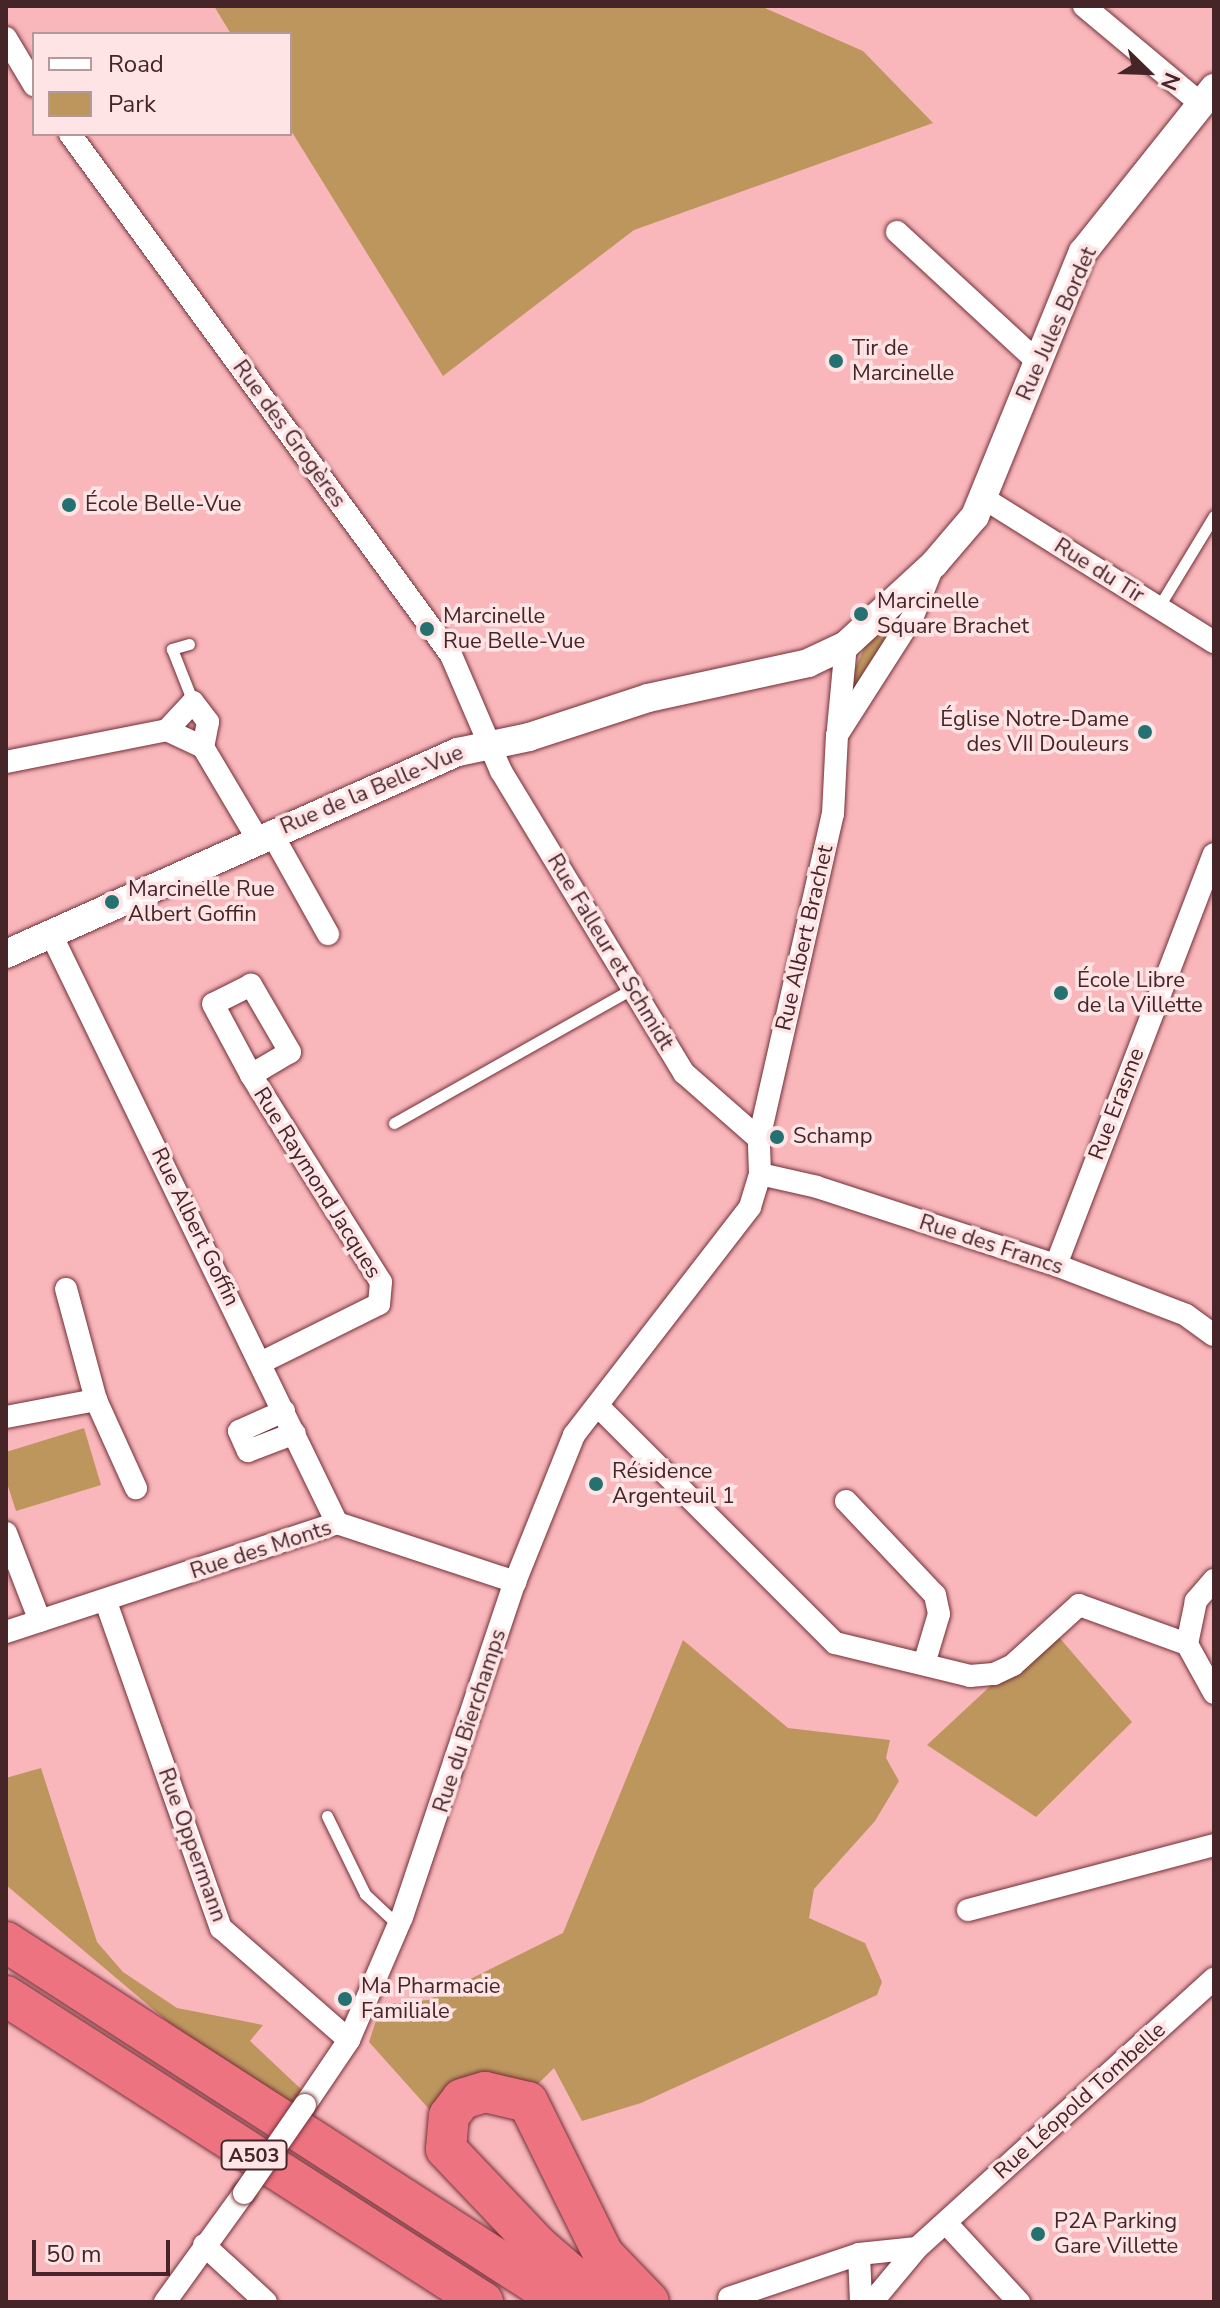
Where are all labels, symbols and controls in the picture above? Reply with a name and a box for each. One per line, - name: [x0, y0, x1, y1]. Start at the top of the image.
- legend: [32, 32, 292, 136]
- north arrow: [1108, 32, 1188, 112]
- text: Road: [108, 48, 164, 80]
- text: N: [1153, 68, 1187, 95]
- text: Park: [108, 88, 156, 120]
- street label: Rue Jules Bordet: [1011, 243, 1103, 405]
- place label: Tir de Marcinelle: [852, 335, 954, 386]
- marker: Tir de Marcinelle: [827, 352, 845, 370]
- street label: Rue des Grogères: [227, 355, 351, 513]
- place label: École Belle-Vue: [85, 492, 242, 518]
- marker: École Belle-Vue: [60, 496, 78, 514]
- street label: Rue du Tir: [1049, 533, 1149, 609]
- place label: Marcinelle Square Brachet: [877, 588, 1029, 640]
- place label: Marcinelle Rue Belle-Vue: [443, 603, 585, 654]
- marker: Marcinelle Square Brachet: [852, 605, 870, 623]
- marker: Marcinelle Rue Belle-Vue: [418, 620, 436, 638]
- place label: Église Notre-Dame des VII Douleurs: [940, 706, 1129, 758]
- marker: Église Notre-Dame des VII Douleurs: [1136, 723, 1154, 741]
- street label: Rue de la Belle-Vue: [277, 740, 467, 840]
- street label: Rue Albert Brachet: [771, 843, 839, 1033]
- street label: Rue Falleur et Schmidt: [541, 849, 679, 1055]
- place label: Marcinelle Rue Albert Goffin: [128, 876, 275, 928]
- marker: Marcinelle Rue Albert Goffin: [103, 893, 121, 911]
- place label: École Libre de la Villette: [1077, 967, 1203, 1018]
- marker: École Libre de la Villette: [1052, 984, 1070, 1002]
- street label: Rue Erasme: [1084, 1044, 1150, 1164]
- street label: Rue Raymond Jacques: [247, 1083, 387, 1283]
- place label: Schamp: [793, 1124, 873, 1150]
- marker: Schamp: [768, 1128, 786, 1146]
- street label: Rue Albert Goffin: [145, 1143, 245, 1311]
- street label: Rue des Francs: [916, 1209, 1066, 1281]
- place label: Résidence Argenteuil 1: [612, 1458, 735, 1510]
- marker: Résidence Argenteuil 1: [587, 1475, 605, 1493]
- street label: Rue des Monts: [187, 1515, 335, 1585]
- street label: Rue du Bierchamps: [428, 1626, 512, 1816]
- street label: Rue Oppermann: [152, 1764, 232, 1926]
- place label: Ma Pharmacie Familiale: [361, 1973, 501, 2024]
- marker: Ma Pharmacie Familiale: [336, 1990, 354, 2008]
- street label: Rue Léopold Tombelle: [989, 2017, 1171, 2185]
- road number: A503: [220, 2139, 288, 2171]
- place label: P2A Parking Gare Villette: [1054, 2208, 1178, 2260]
- scale bar: [36, 2224, 174, 2274]
- marker: P2A Parking Gare Villette: [1029, 2225, 1047, 2243]
- text: 50 m: [46, 2238, 102, 2270]

